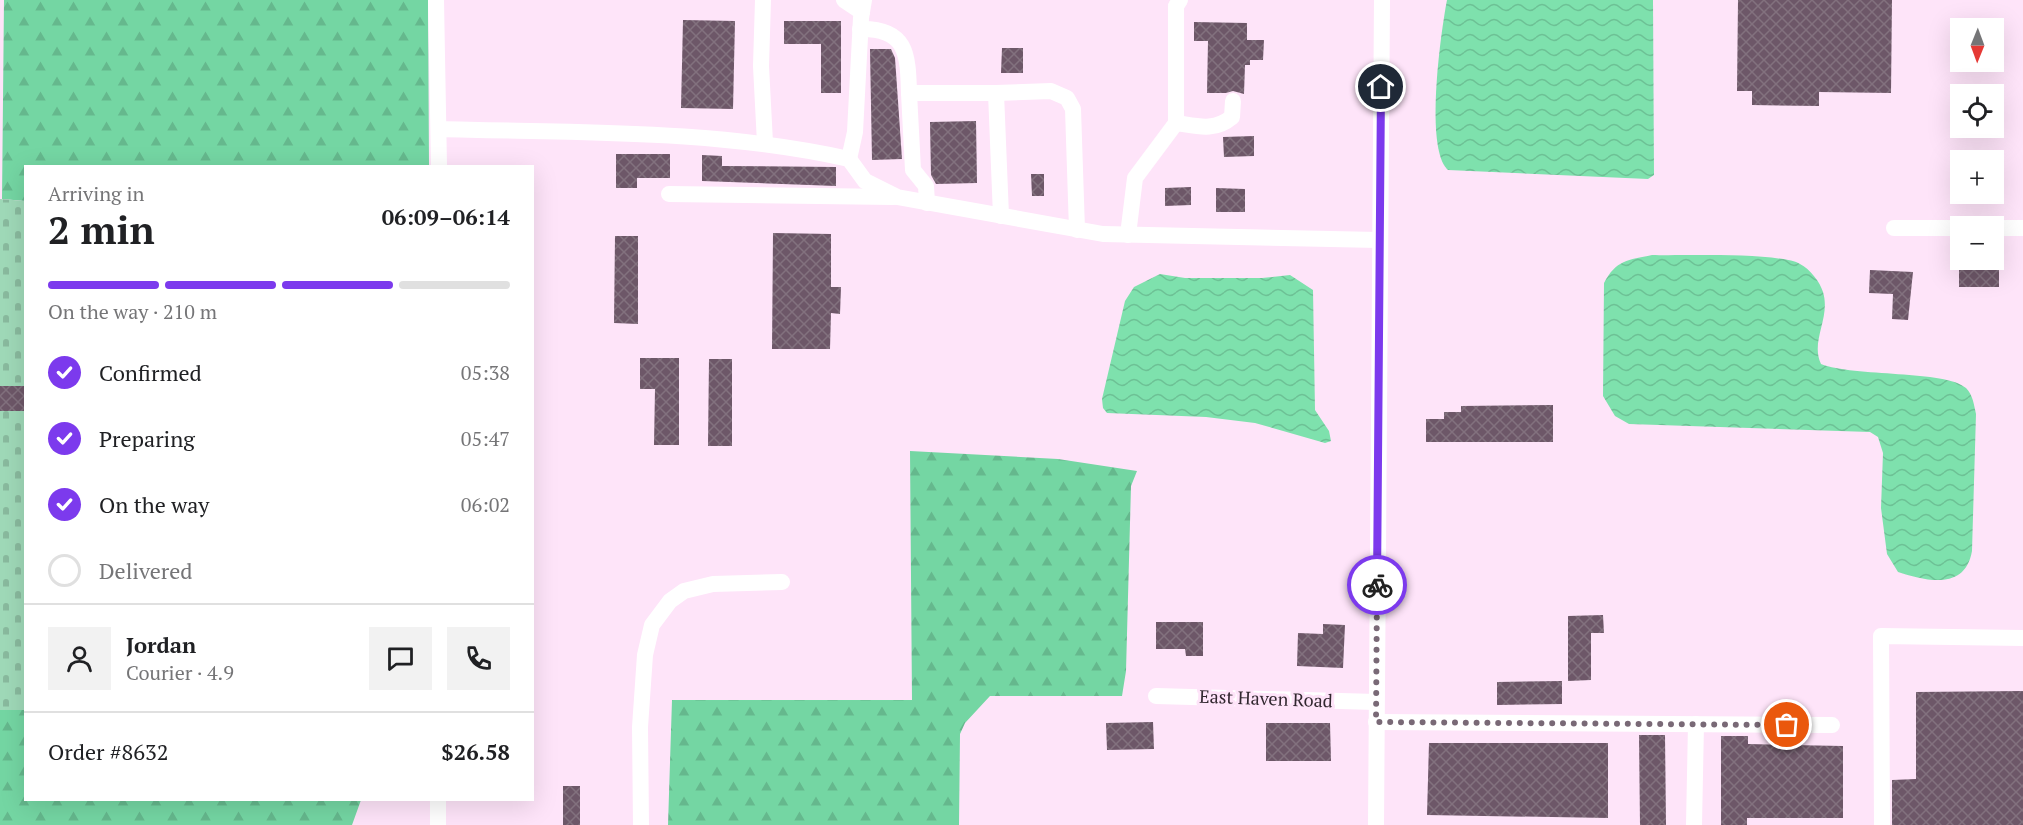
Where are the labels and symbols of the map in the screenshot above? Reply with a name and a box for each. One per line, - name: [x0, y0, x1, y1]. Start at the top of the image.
- north arrow: [1950, 18, 2004, 72]
- pin: [1355, 61, 1406, 112]
- courier: [1347, 555, 1407, 615]
- street label: East Haven Road: [1199, 684, 1333, 712]
- pin: [1761, 699, 1812, 750]

